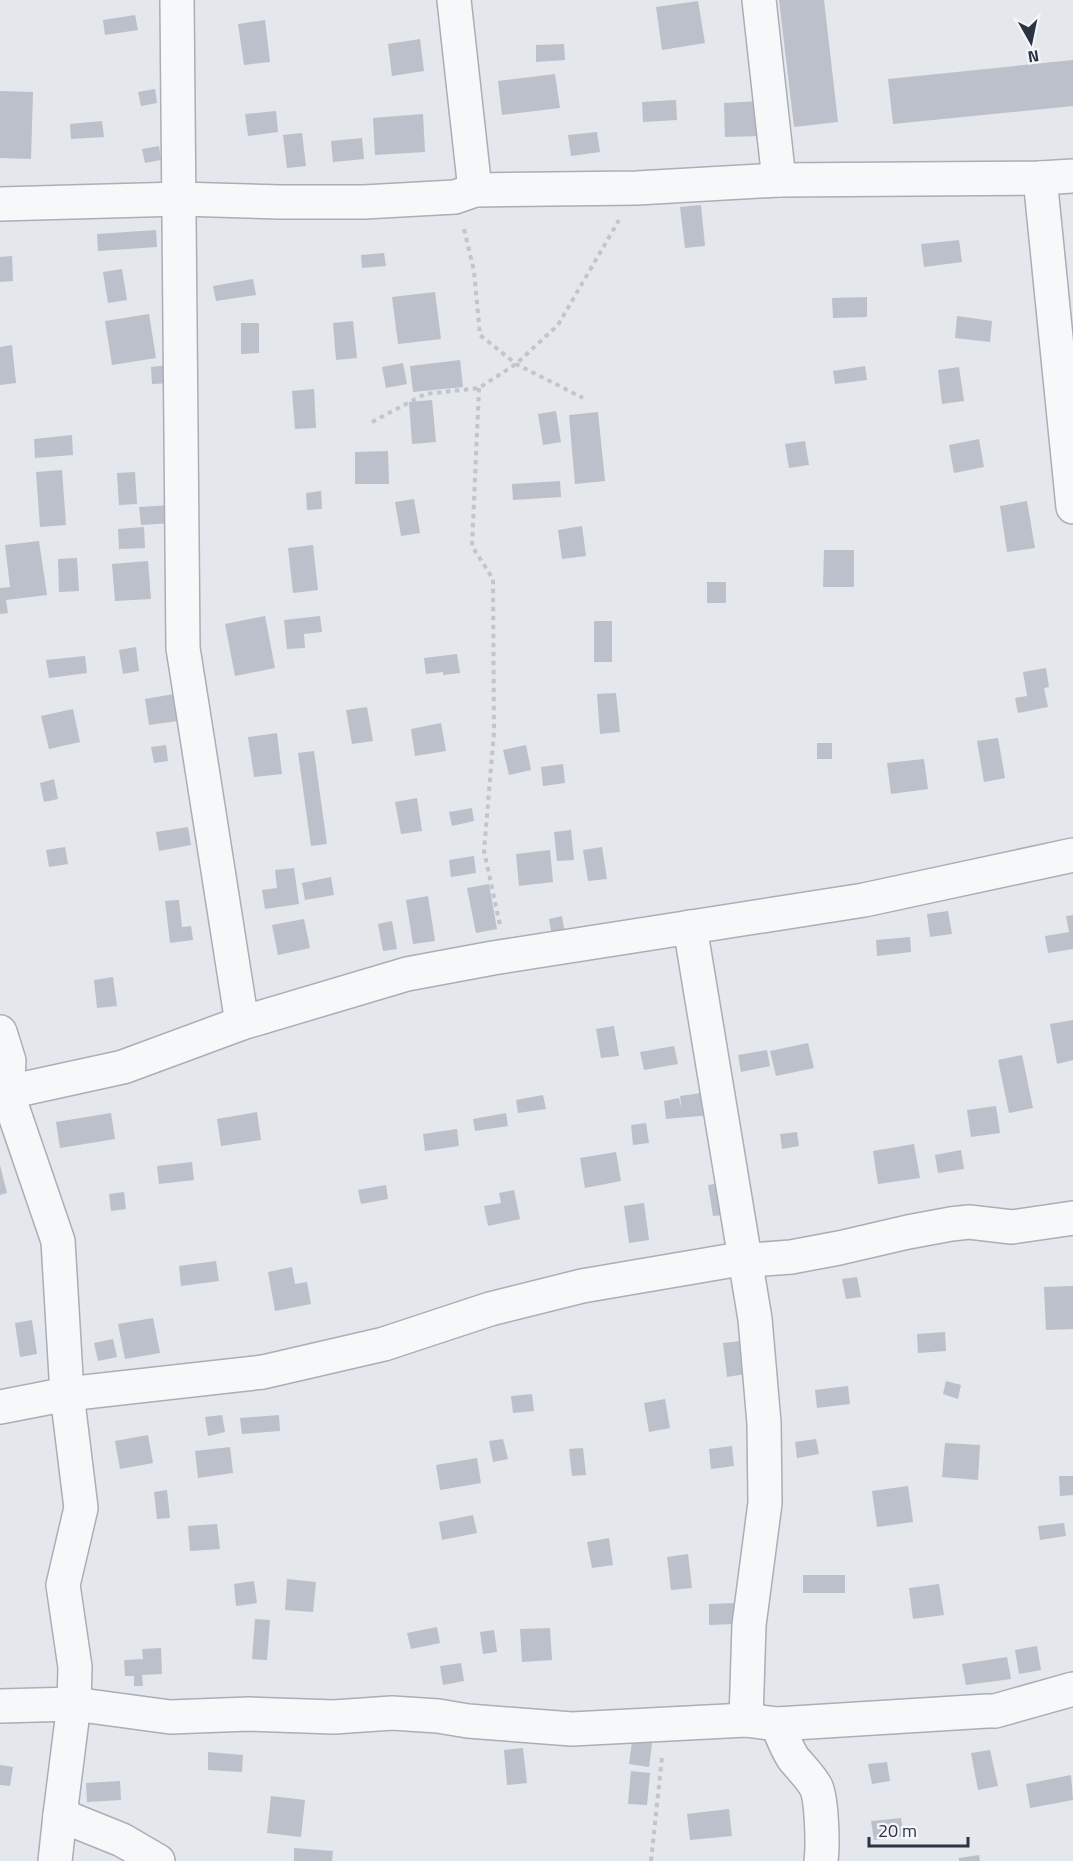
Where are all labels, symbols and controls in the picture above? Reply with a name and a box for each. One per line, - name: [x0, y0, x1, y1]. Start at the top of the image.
- north arrow: [1001, 12, 1061, 72]
- text: N: [1026, 44, 1041, 70]
- scale bar: [869, 1810, 968, 1848]
- text: 20 m: [878, 1817, 917, 1844]

